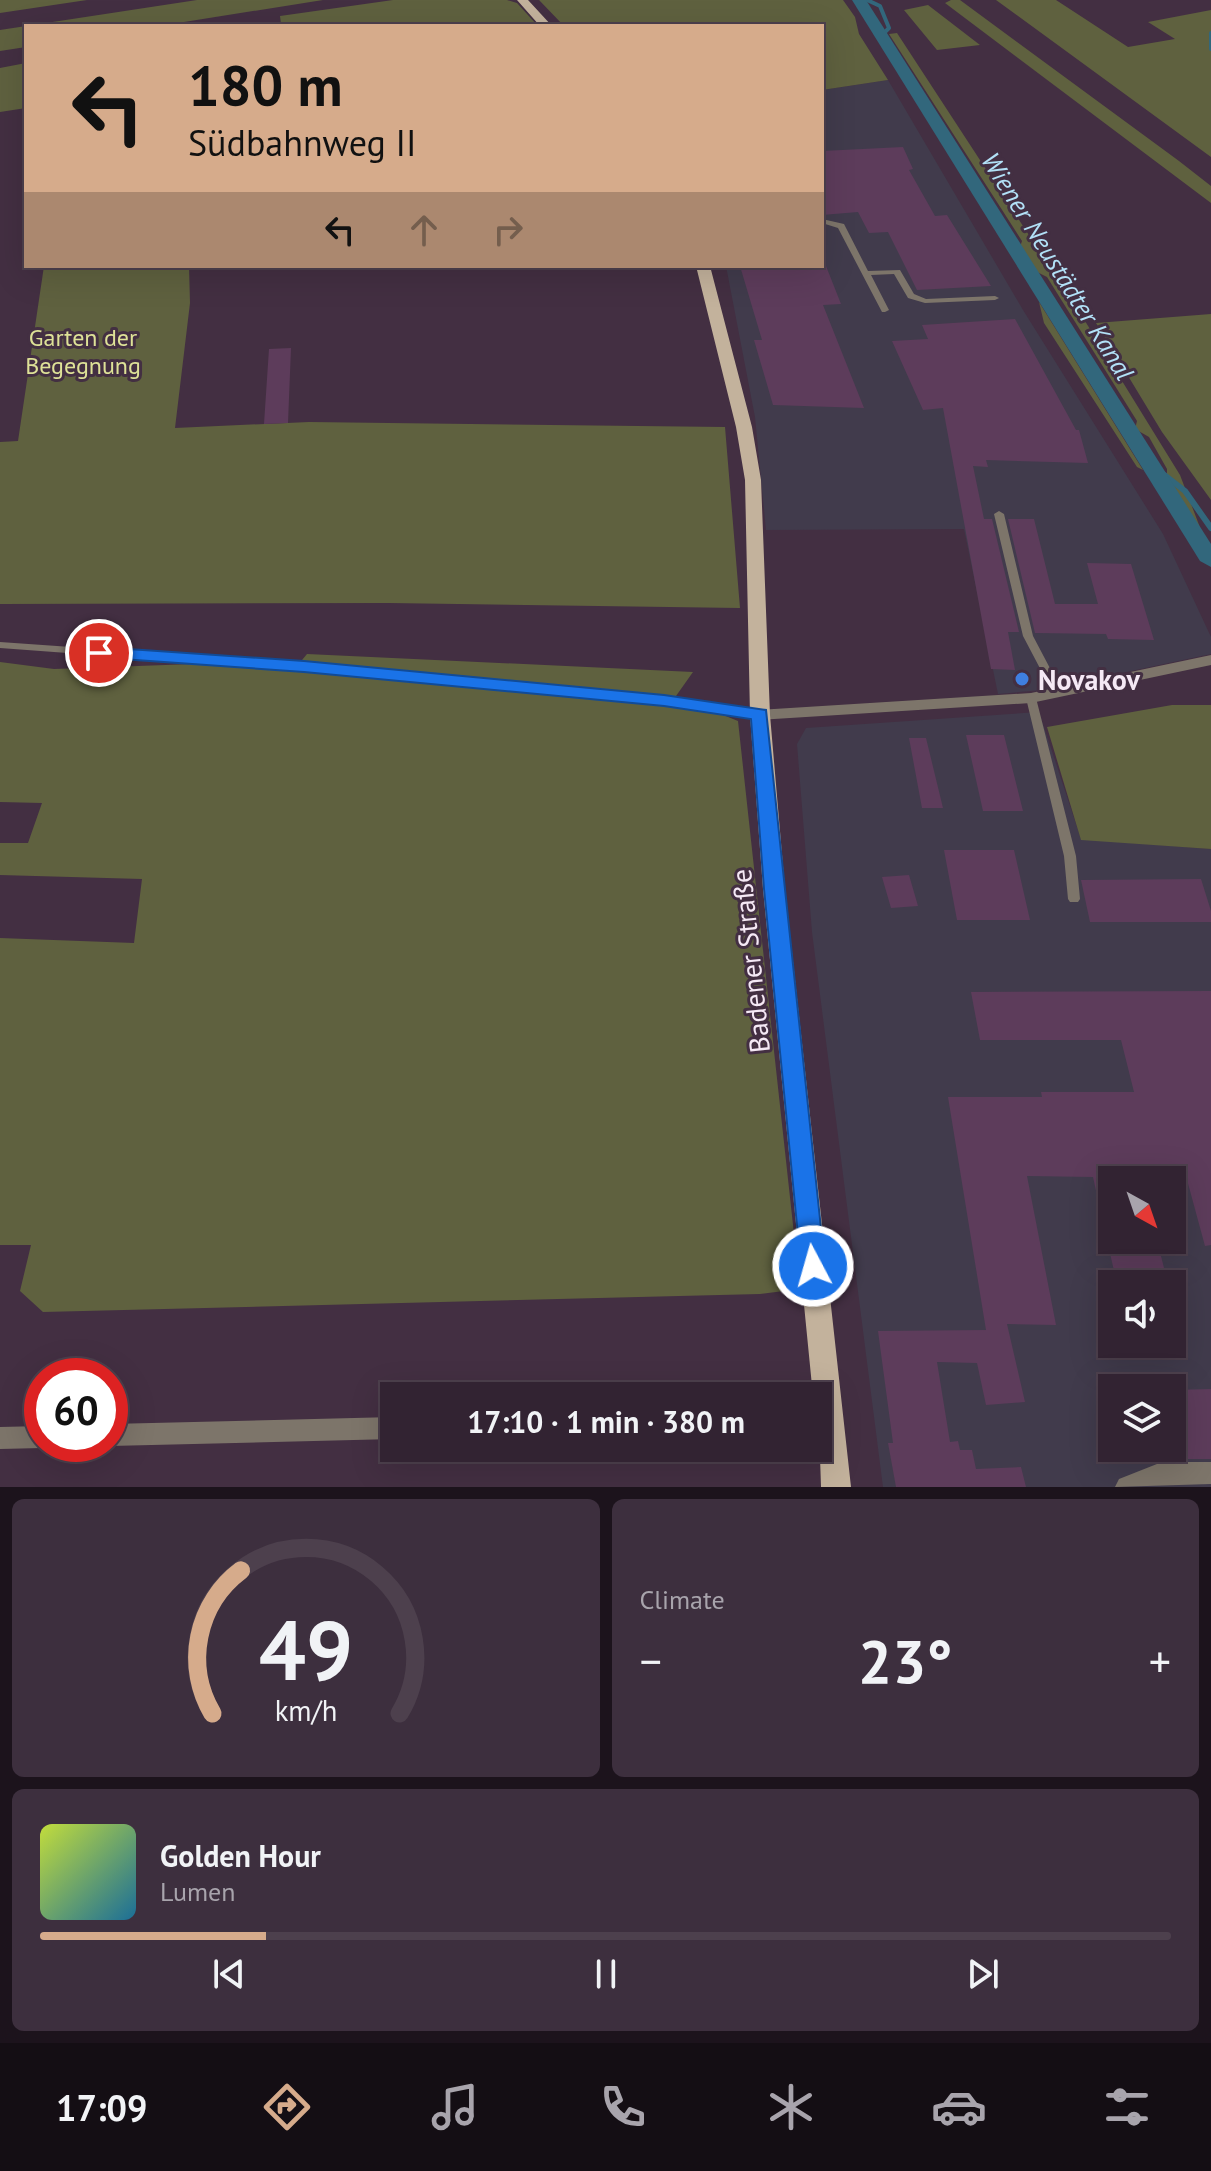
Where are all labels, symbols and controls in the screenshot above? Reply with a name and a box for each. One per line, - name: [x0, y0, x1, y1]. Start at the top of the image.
- text: 180 m: [188, 49, 343, 121]
- icon: left: [56, 56, 160, 160]
- text: Südbahnweg II: [188, 119, 416, 166]
- water label: Wiener Neustädter Kanal: [974, 146, 1142, 386]
- icon: left: [318, 208, 362, 252]
- icon: ahead: [402, 208, 446, 252]
- icon: right: [486, 208, 530, 252]
- park label: Garten der Begegnung: [25, 322, 141, 381]
- pin: [65, 619, 133, 687]
- icon: arrive: [77, 631, 121, 675]
- place label: Novakov: [1038, 661, 1140, 698]
- marker: Novakov: [1013, 670, 1031, 688]
- street label: Badener Straße: [722, 867, 778, 1055]
- north arrow: [1098, 1166, 1186, 1254]
- map controls: [1098, 1166, 1186, 1462]
- position arrow: [771, 1224, 855, 1308]
- button: sound: [1098, 1270, 1186, 1358]
- speed limit sign: 60: [24, 1358, 128, 1462]
- button: layers: [1098, 1374, 1186, 1462]
- text: 17:10 · 1 min · 380 m: [467, 1402, 745, 1441]
- text: Climate: [640, 1583, 725, 1616]
- text: 49: [259, 1595, 353, 1703]
- text: 23°: [858, 1622, 952, 1700]
- text: −: [640, 1632, 662, 1689]
- text: +: [1149, 1632, 1171, 1689]
- text: km/h: [274, 1692, 337, 1729]
- text: Golden Hour: [160, 1836, 321, 1875]
- text: Lumen: [160, 1875, 235, 1908]
- icon: previous: [207, 1952, 251, 1996]
- icon: pause: [584, 1952, 628, 1996]
- icon: next: [961, 1952, 1005, 1996]
- icon: directions: [259, 2079, 315, 2135]
- icon: music: [427, 2079, 483, 2135]
- icon: phone: [595, 2079, 651, 2135]
- icon: climate: [763, 2079, 819, 2135]
- icon: car: [931, 2079, 987, 2135]
- icon: filters: [1099, 2079, 1155, 2135]
- text: 17:09: [56, 2084, 147, 2131]

